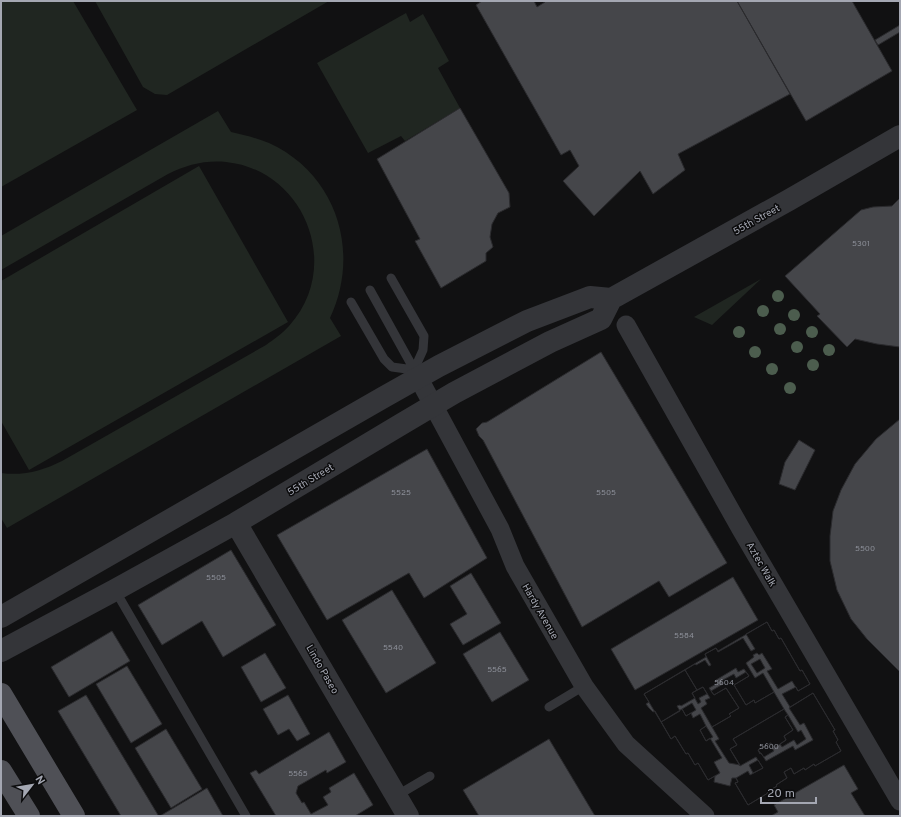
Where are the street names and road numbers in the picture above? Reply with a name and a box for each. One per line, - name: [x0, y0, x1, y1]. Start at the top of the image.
- street label: 55th Street: [731, 202, 783, 238]
- street label: 55th Street: [285, 461, 336, 499]
- street label: Aztec Walk: [743, 540, 779, 589]
- street label: Hardy Avenue: [519, 582, 561, 642]
- street label: Lindo Paseo: [302, 643, 341, 697]

